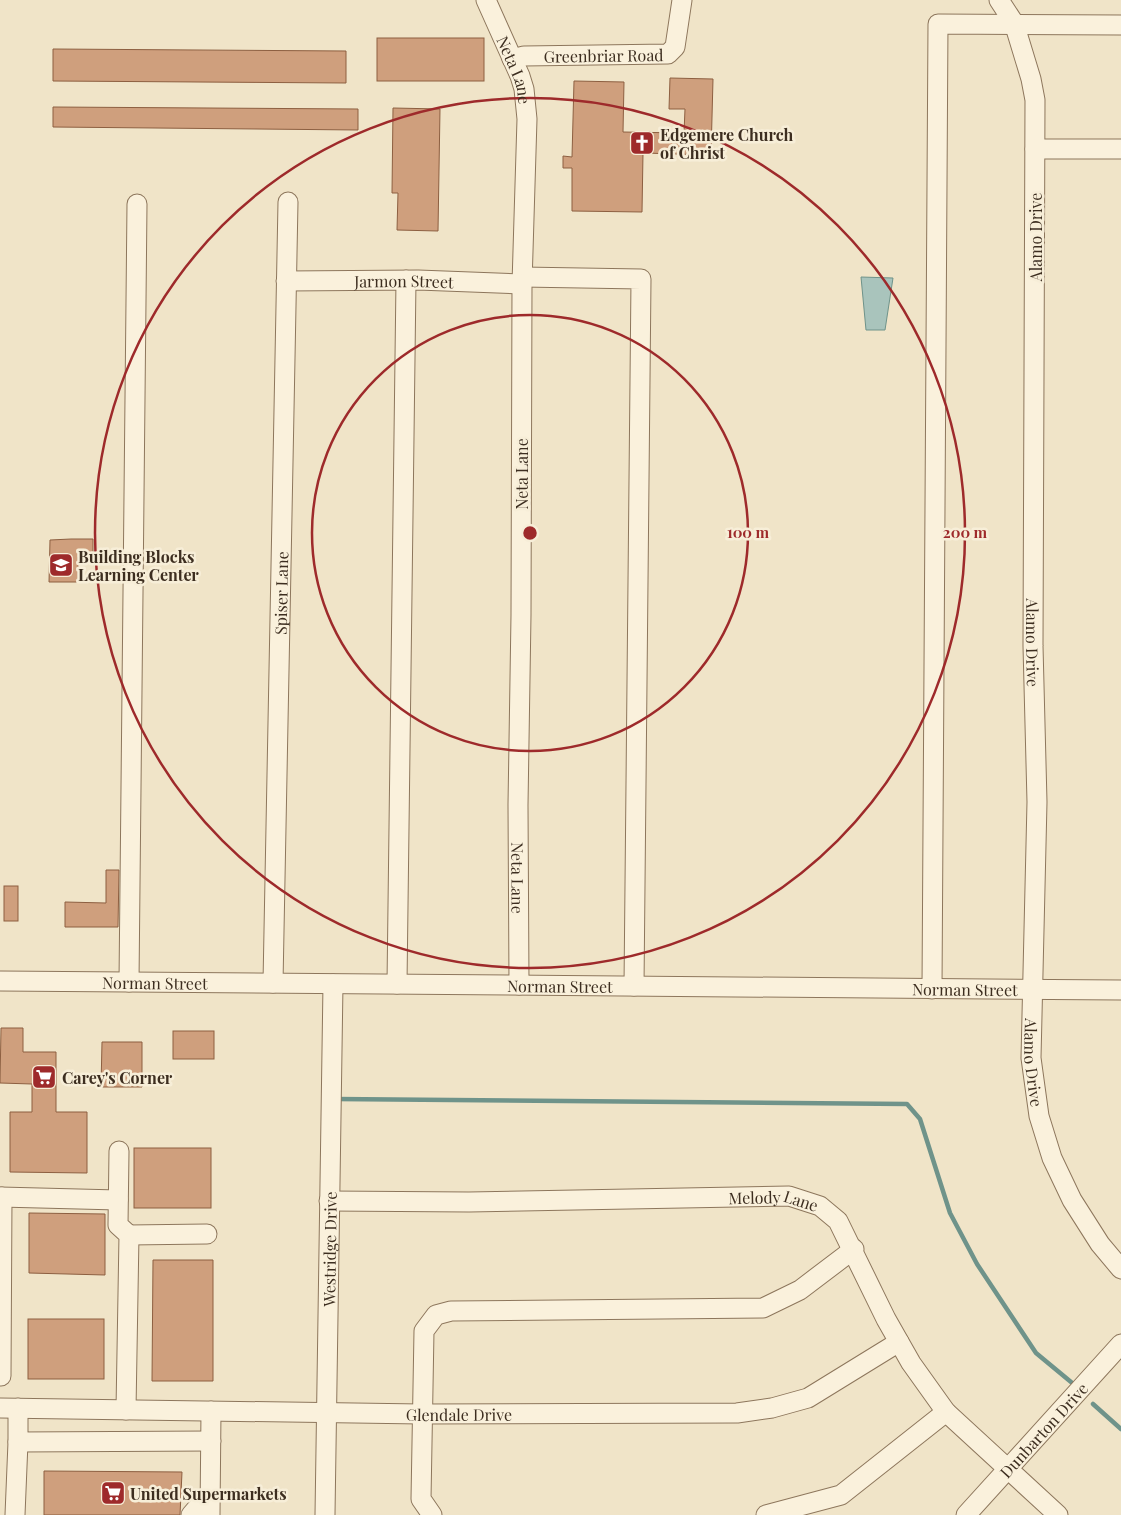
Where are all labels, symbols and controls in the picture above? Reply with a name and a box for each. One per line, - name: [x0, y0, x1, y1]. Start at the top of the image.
- street label: Neta Lane: [493, 32, 536, 105]
- street label: Greenbriar Road: [544, 44, 664, 66]
- place label: Edgemere Church of Christ: [660, 124, 794, 163]
- church icon: Edgemere Church of Christ: [629, 130, 655, 156]
- street label: Alamo Drive: [1025, 193, 1046, 282]
- street label: Jarmon Street: [353, 269, 454, 292]
- street label: Neta Lane: [511, 438, 532, 510]
- text: 100 m: [727, 522, 770, 542]
- text: 200 m: [943, 522, 988, 542]
- centre of rings: [521, 524, 539, 542]
- place label: Building Blocks Learning Center: [78, 546, 199, 585]
- street label: Spiser Lane: [269, 551, 292, 635]
- school or university icon: Building Blocks Learning Center: [48, 552, 74, 578]
- street label: Alamo Drive: [1022, 597, 1045, 687]
- street label: Neta Lane: [508, 842, 529, 914]
- street label: Norman Street: [102, 971, 208, 993]
- street label: Norman Street: [507, 975, 613, 996]
- street label: Norman Street: [912, 978, 1018, 1000]
- street label: Alamo Drive: [1020, 1017, 1048, 1108]
- supermarket icon: Carey's Corner: [31, 1064, 57, 1090]
- place label: Carey's Corner: [62, 1067, 173, 1088]
- street label: Melody Lane: [728, 1185, 821, 1215]
- street label: Westridge Drive: [318, 1191, 340, 1308]
- street label: Dunbarton Drive: [995, 1378, 1092, 1482]
- street label: Glendale Drive: [406, 1403, 512, 1425]
- supermarket icon: United Supermarkets: [100, 1480, 126, 1506]
- place label: United Supermarkets: [130, 1483, 287, 1504]

